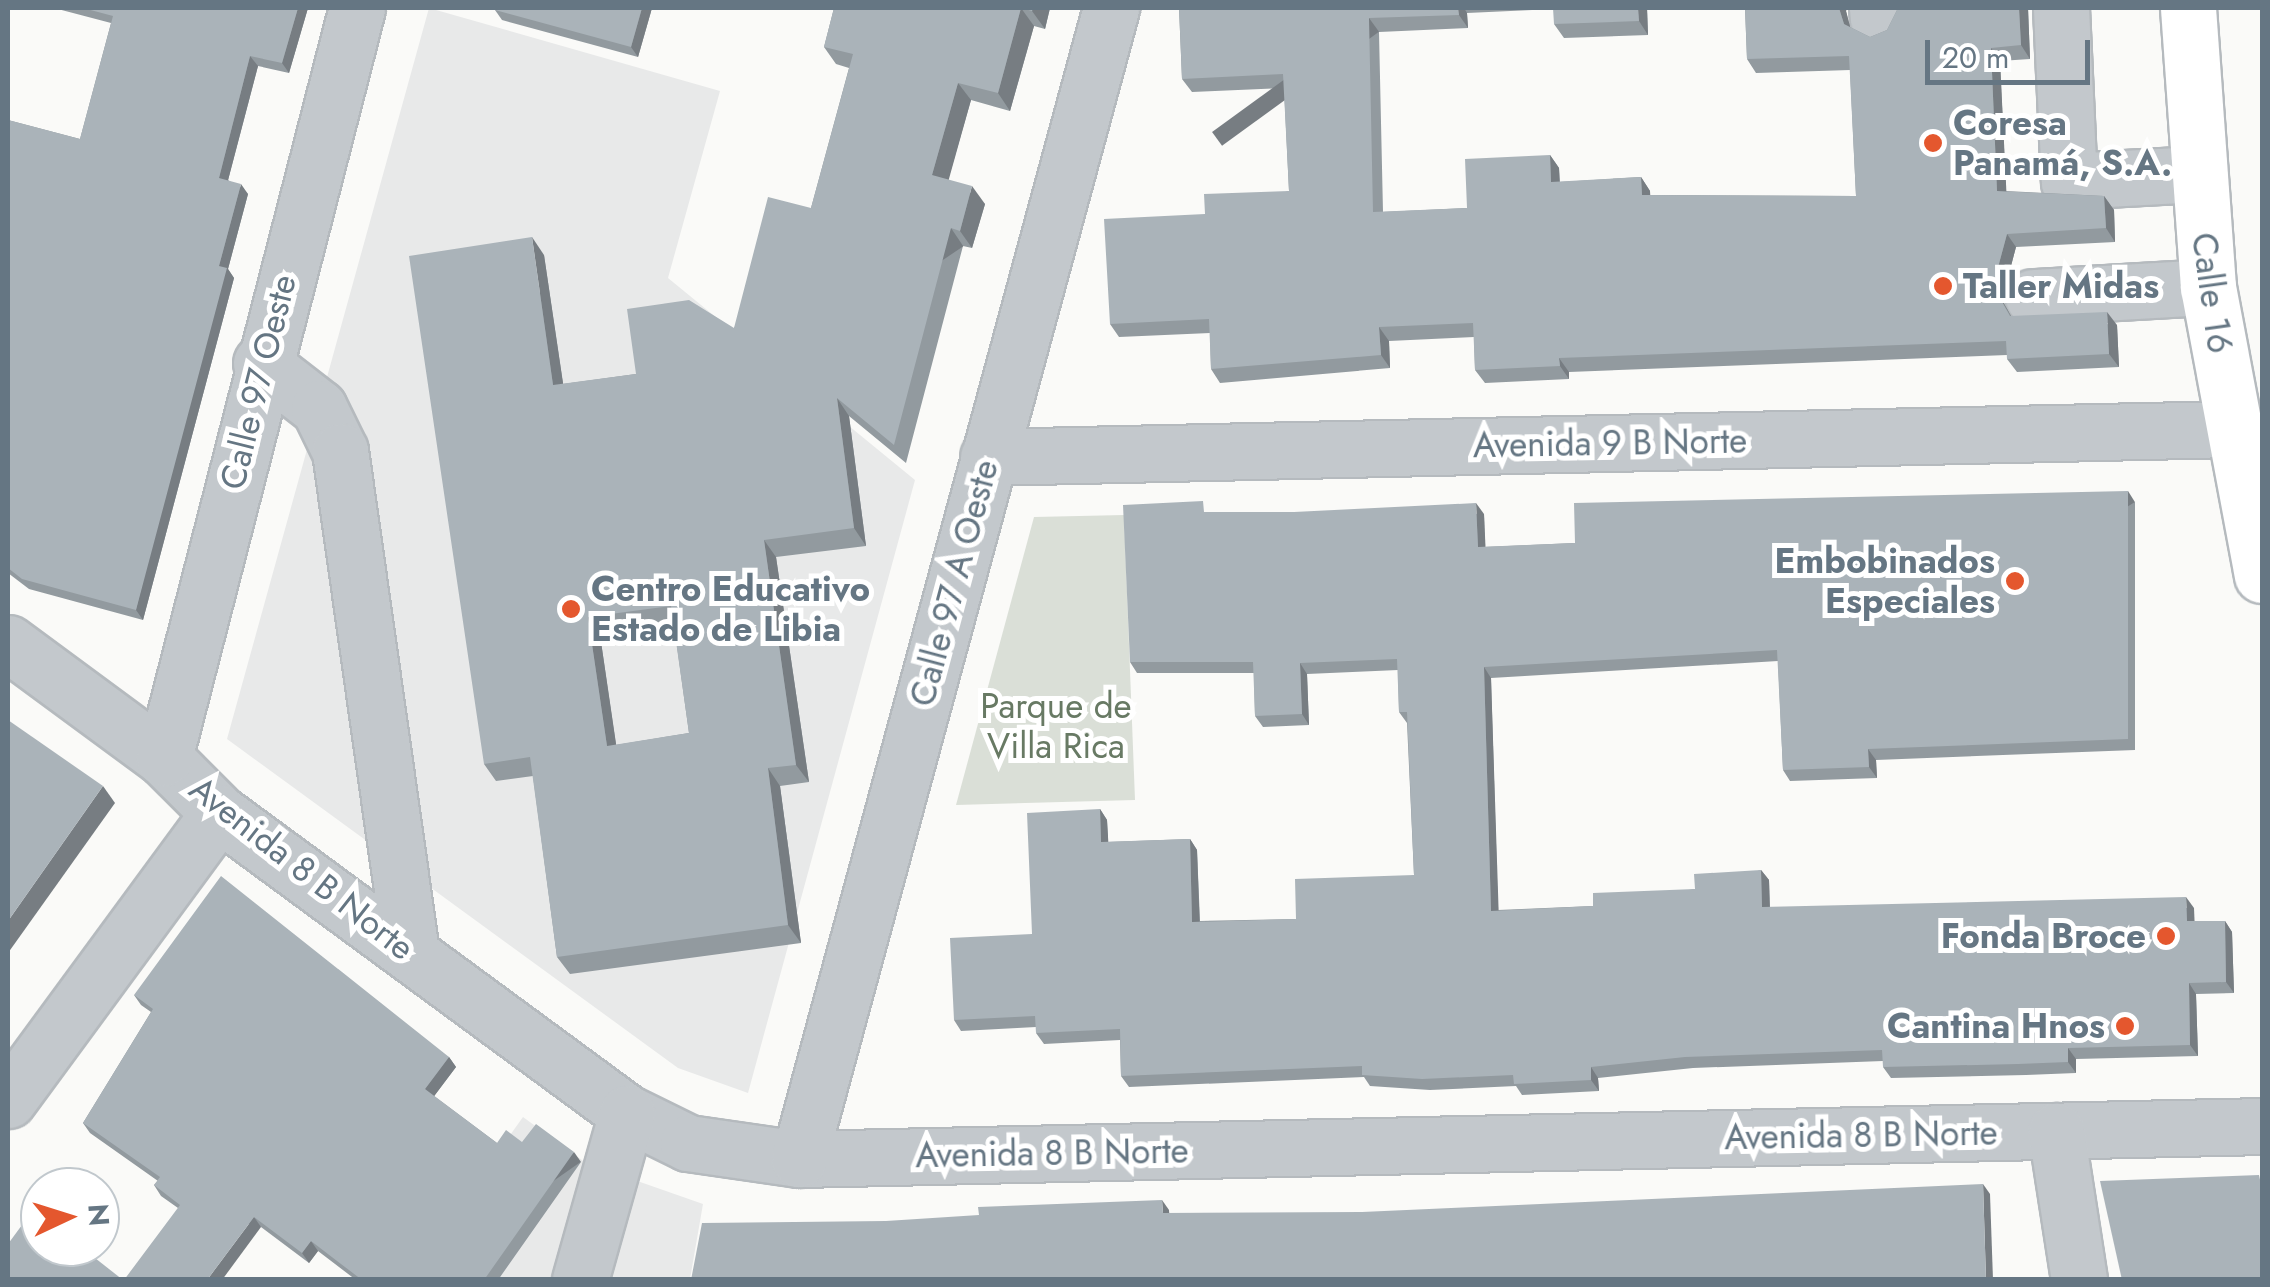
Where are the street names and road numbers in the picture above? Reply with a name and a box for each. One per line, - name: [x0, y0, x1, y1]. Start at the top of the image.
- street label: Calle 16: [2183, 230, 2241, 356]
- street label: Calle 97 Oeste: [211, 270, 305, 494]
- street label: Avenida 9 B Norte: [1472, 420, 1748, 466]
- street label: Calle 97 A Oeste: [901, 455, 1007, 711]
- street label: Avenida 8 B Norte: [181, 767, 423, 969]
- street label: Avenida 8 B Norte: [1724, 1112, 1998, 1158]
- street label: Avenida 8 B Norte: [915, 1130, 1189, 1176]

